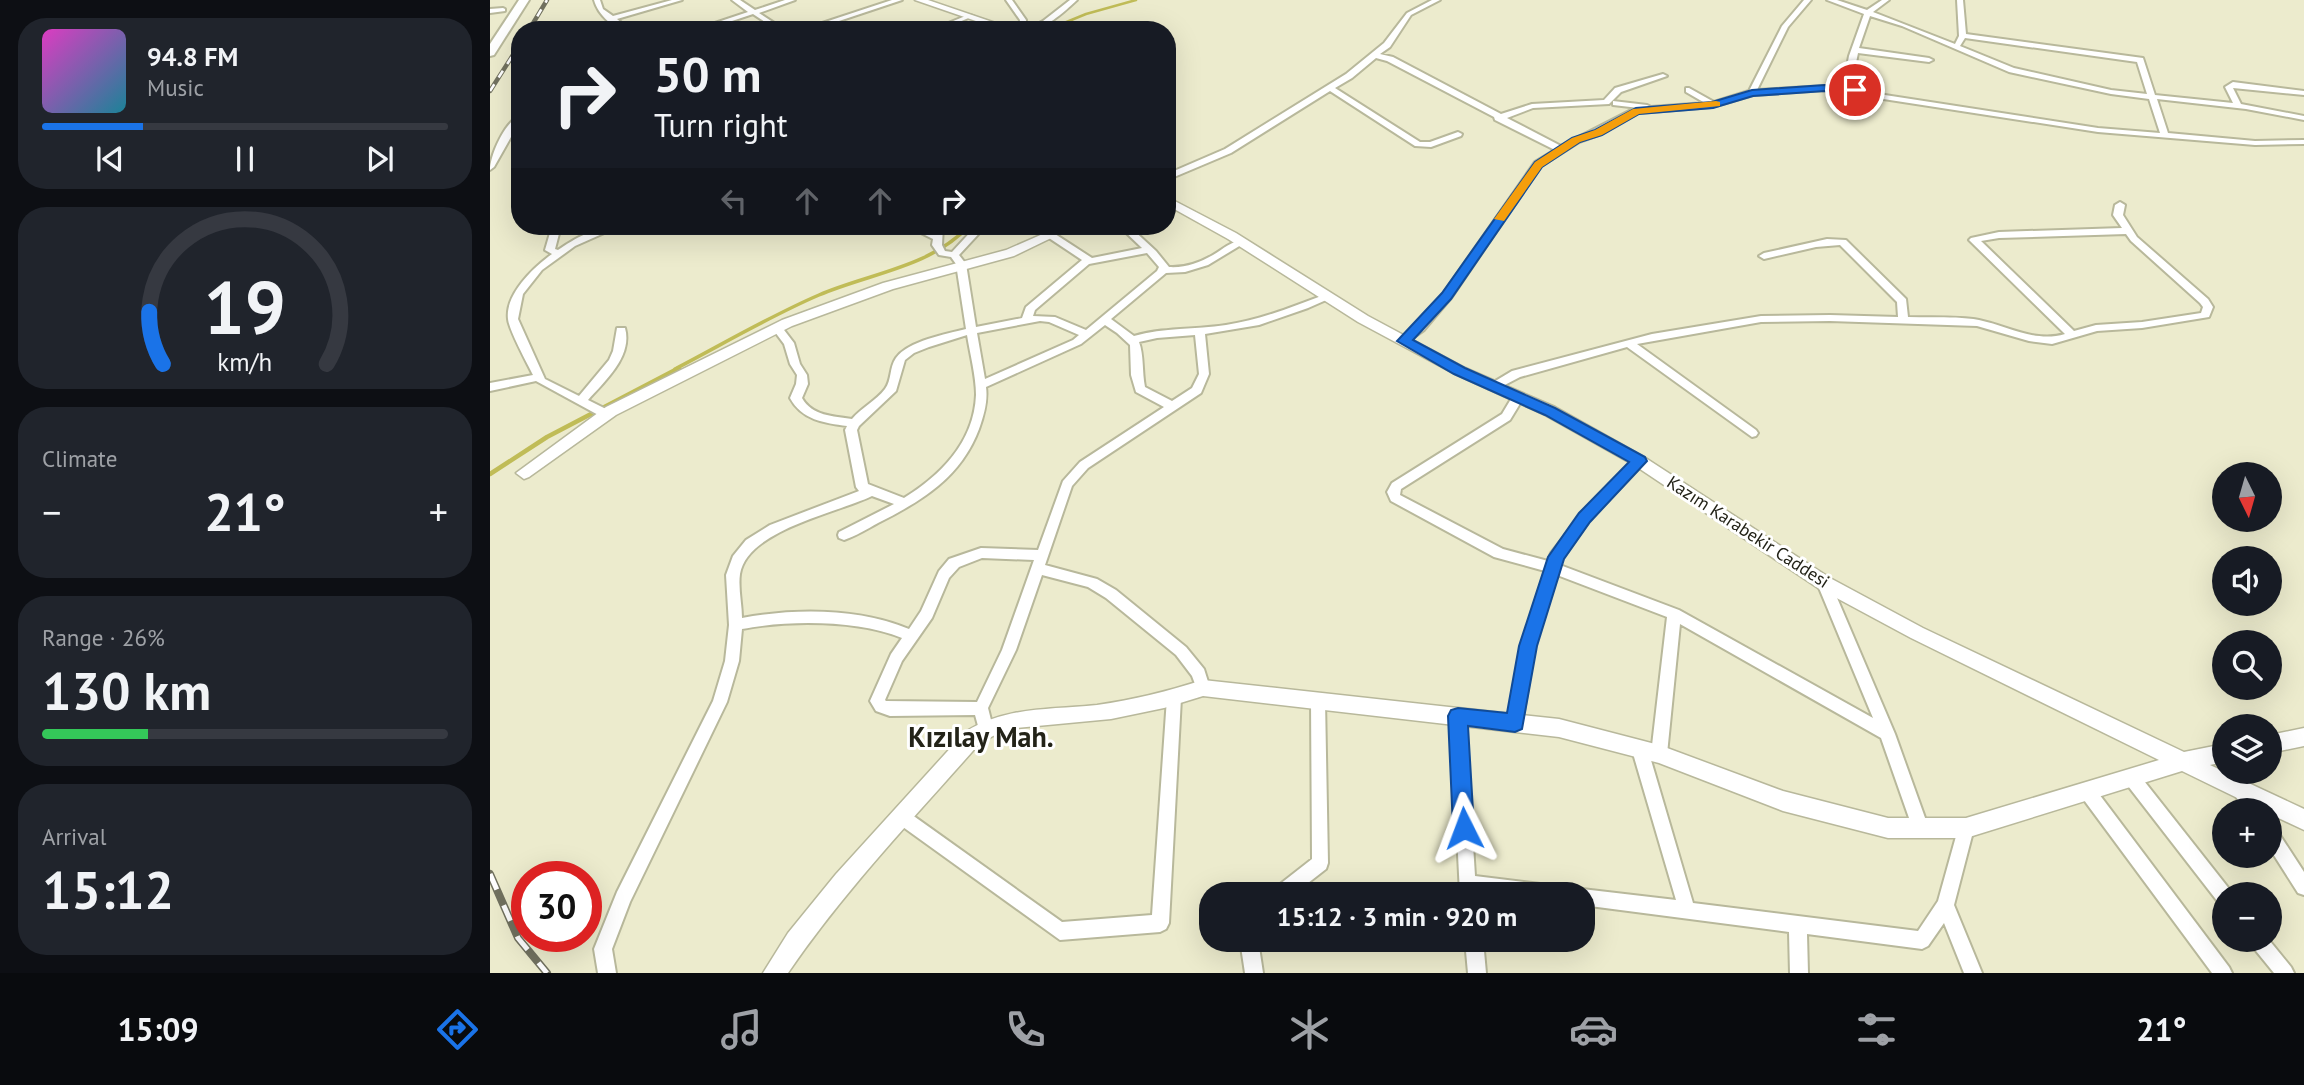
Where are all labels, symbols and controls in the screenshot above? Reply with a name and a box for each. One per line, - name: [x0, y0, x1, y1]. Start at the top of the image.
- text: 94.8 FM: [147, 40, 238, 73]
- text: 50 m: [654, 42, 761, 106]
- icon: right: [539, 49, 630, 140]
- pin: [1825, 60, 1885, 120]
- icon: arrive: [1836, 71, 1874, 109]
- text: Music: [147, 73, 204, 102]
- text: Turn right: [654, 104, 788, 146]
- icon: previous: [91, 140, 129, 178]
- icon: pause: [226, 140, 264, 178]
- icon: next: [361, 140, 399, 178]
- icon: left: [715, 182, 753, 220]
- icon: ahead: [788, 182, 826, 220]
- icon: ahead: [861, 182, 899, 220]
- icon: right: [934, 182, 972, 220]
- text: 19: [204, 260, 286, 354]
- text: km/h: [218, 346, 272, 378]
- text: Climate: [42, 444, 117, 473]
- north arrow: [2212, 462, 2282, 532]
- map controls: [2212, 462, 2282, 952]
- street label: Kazım Karabekir Caddesi: [1663, 470, 1834, 593]
- text: 21°: [204, 478, 286, 545]
- text: −: [42, 487, 61, 536]
- text: +: [429, 487, 448, 536]
- button: sound: [2212, 546, 2282, 616]
- text: Range · 26%: [42, 623, 165, 652]
- button: search: [2212, 630, 2282, 700]
- text: 130 km: [42, 657, 211, 724]
- button: layers: [2212, 714, 2282, 784]
- district label: Kızılay Mah.: [908, 718, 1054, 755]
- position arrow: [1427, 791, 1501, 865]
- button: +: [2212, 798, 2282, 868]
- text: Arrival: [42, 822, 106, 851]
- text: 15:12: [42, 856, 174, 923]
- speed limit sign: 30: [511, 861, 602, 952]
- button: −: [2212, 882, 2282, 952]
- text: 15:12 · 3 min · 920 m: [1277, 900, 1517, 933]
- icon: directions: [433, 1005, 482, 1054]
- icon: music: [717, 1005, 766, 1054]
- icon: phone: [1001, 1005, 1050, 1054]
- icon: climate: [1285, 1005, 1334, 1054]
- icon: car: [1569, 1005, 1618, 1054]
- icon: filters: [1852, 1005, 1901, 1054]
- text: 15:09: [117, 1008, 199, 1050]
- text: 21°: [2136, 1008, 2187, 1050]

